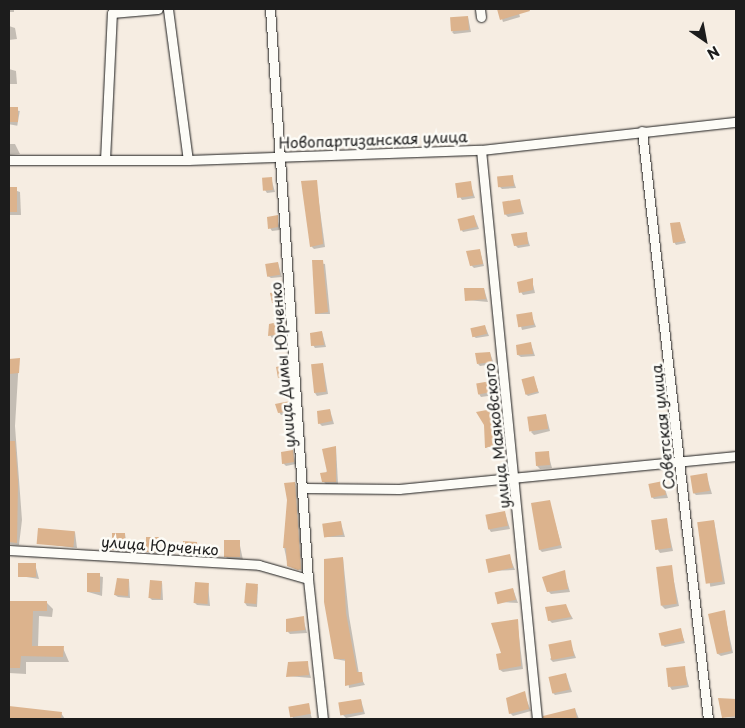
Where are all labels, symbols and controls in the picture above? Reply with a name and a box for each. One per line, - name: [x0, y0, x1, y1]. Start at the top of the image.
- north arrow: [680, 15, 730, 65]
- text: N: [703, 41, 724, 65]
- street label: Новопартизанская улица: [278, 127, 468, 151]
- street label: улица Димы Юрченко: [266, 281, 298, 449]
- street label: улица Маяковского: [479, 362, 513, 510]
- street label: Советская улица: [646, 363, 678, 491]
- street label: улица Юрченко: [100, 532, 220, 558]

